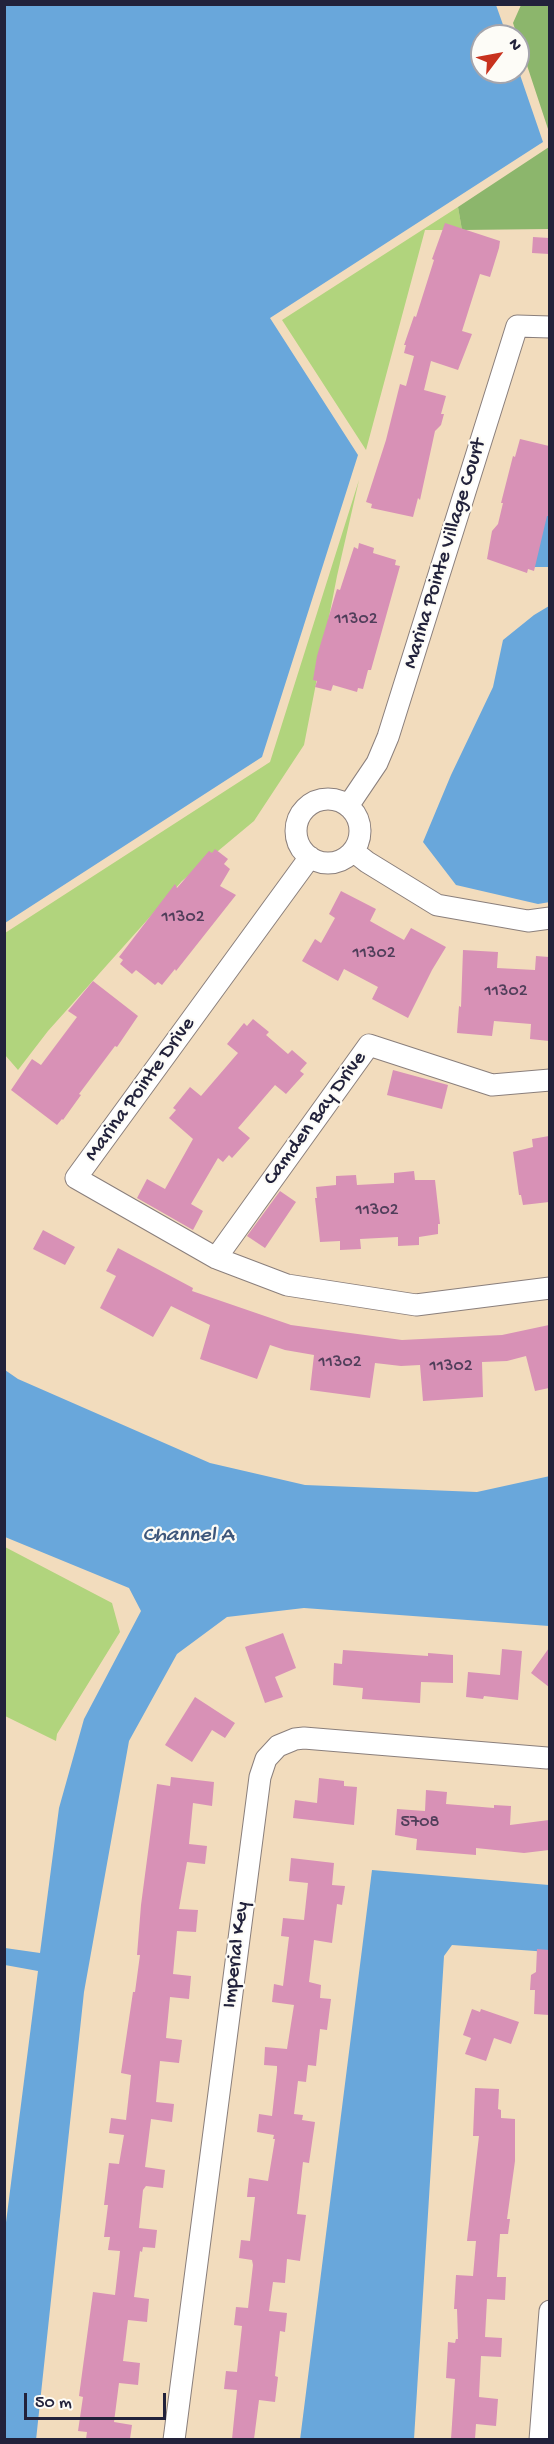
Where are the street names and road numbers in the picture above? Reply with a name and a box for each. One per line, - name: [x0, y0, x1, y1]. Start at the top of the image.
- street label: Marina Pointe Village Court: [399, 436, 493, 672]
- street label: Marina Pointe Drive: [80, 1013, 202, 1167]
- street label: Camden Bay Drive: [259, 1047, 373, 1191]
- street label: Imperial Key: [218, 1900, 256, 2010]

